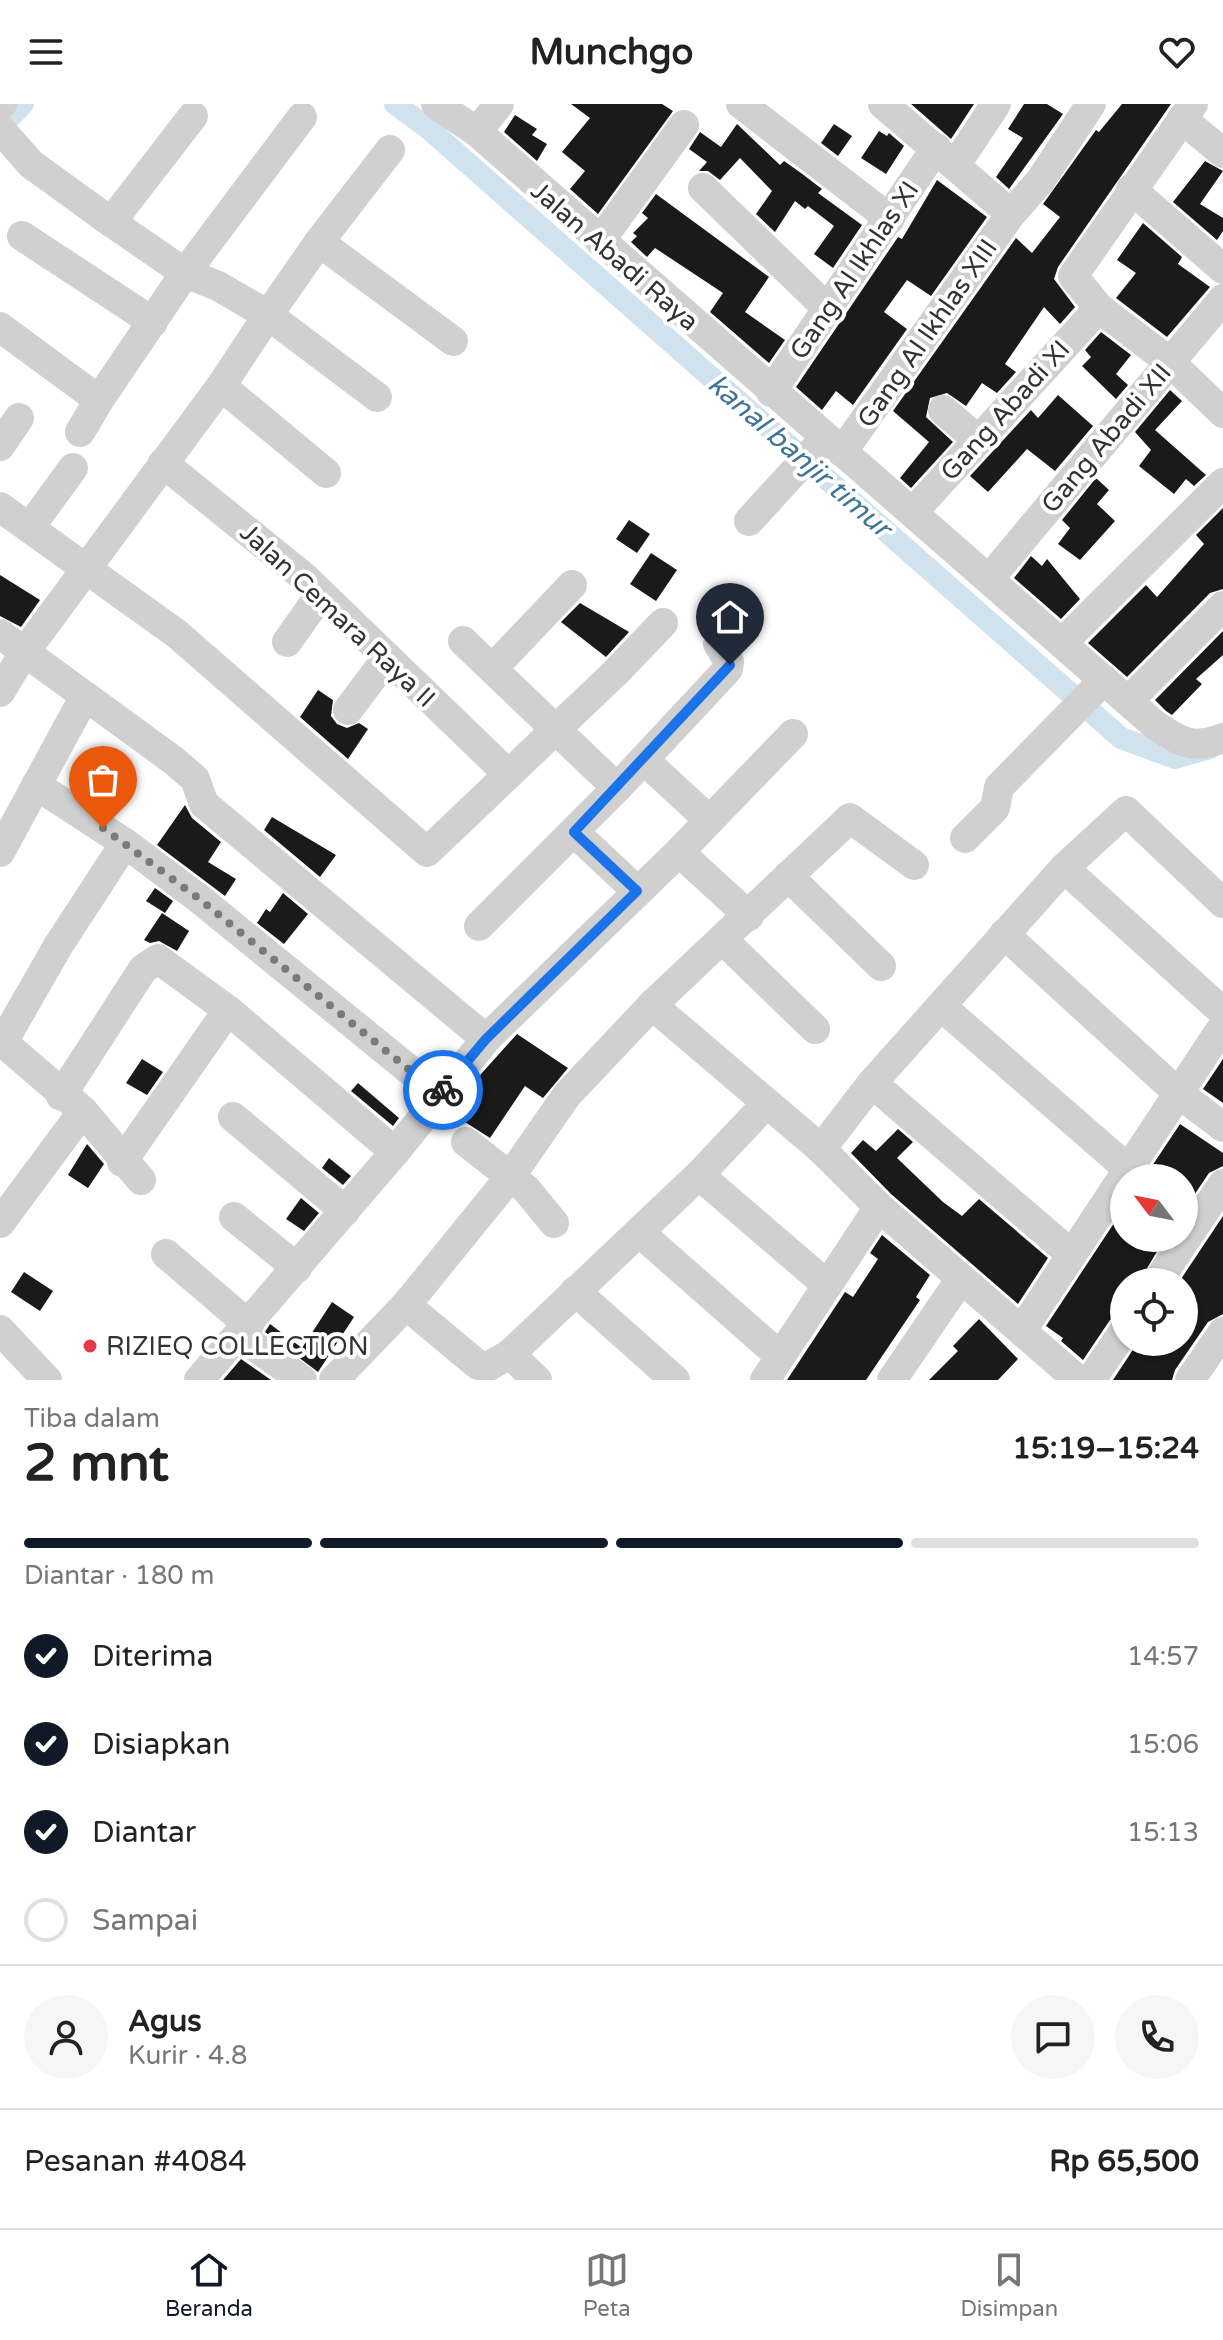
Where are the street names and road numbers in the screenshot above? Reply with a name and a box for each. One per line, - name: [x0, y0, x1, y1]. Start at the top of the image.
- street label: Jalan Abadi Raya: [525, 175, 705, 337]
- street label: Gang Al Ikhlas XI: [783, 175, 925, 365]
- street label: Gang Al Ikhlas XIII: [851, 233, 1004, 433]
- street label: Gang Abadi XI: [934, 334, 1076, 487]
- street label: Gang Abadi XII: [1035, 357, 1178, 519]
- street label: Jalan Cemara Raya II: [234, 517, 442, 714]

